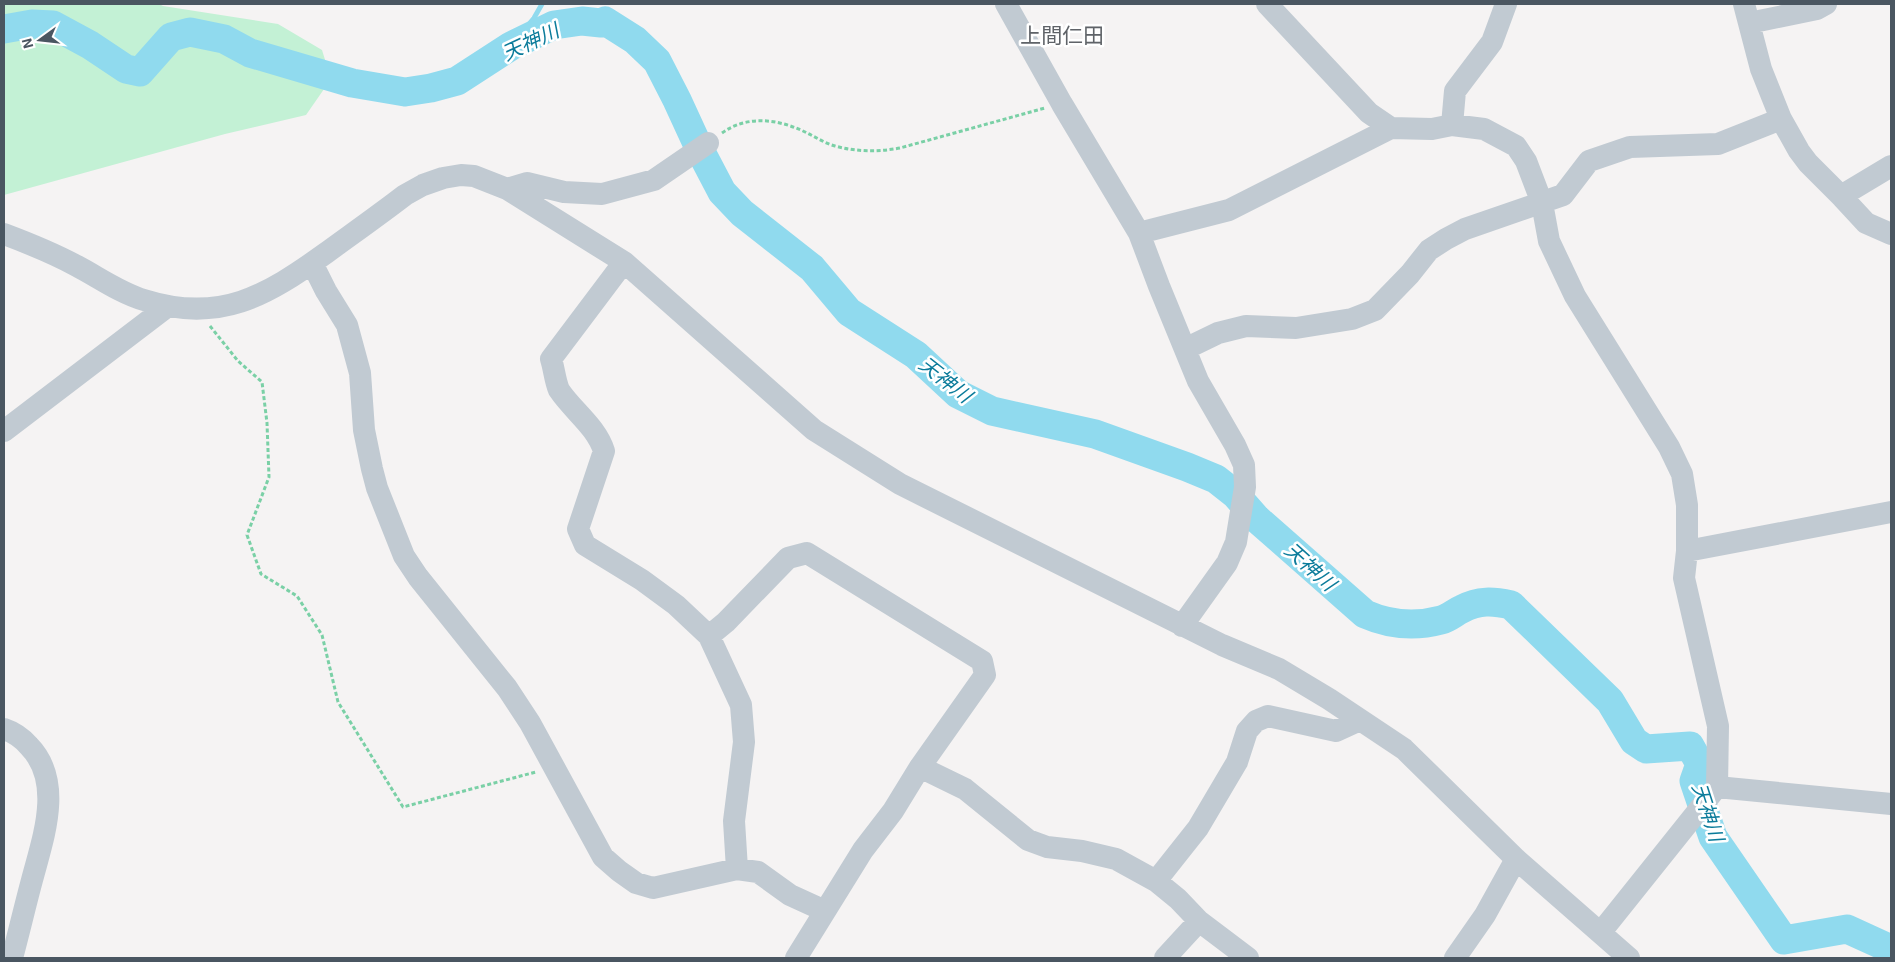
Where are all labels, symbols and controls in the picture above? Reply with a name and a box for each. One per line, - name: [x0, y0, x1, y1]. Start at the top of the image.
- north arrow: [15, 15, 65, 65]
- water label: 天神川: [498, 17, 564, 65]
- district label: 上間仁田: [1020, 22, 1104, 47]
- text: N: [17, 36, 36, 51]
- water label: 天神川: [915, 351, 979, 408]
- water label: 天神川: [1281, 537, 1343, 596]
- water label: 天神川: [1688, 780, 1730, 846]

